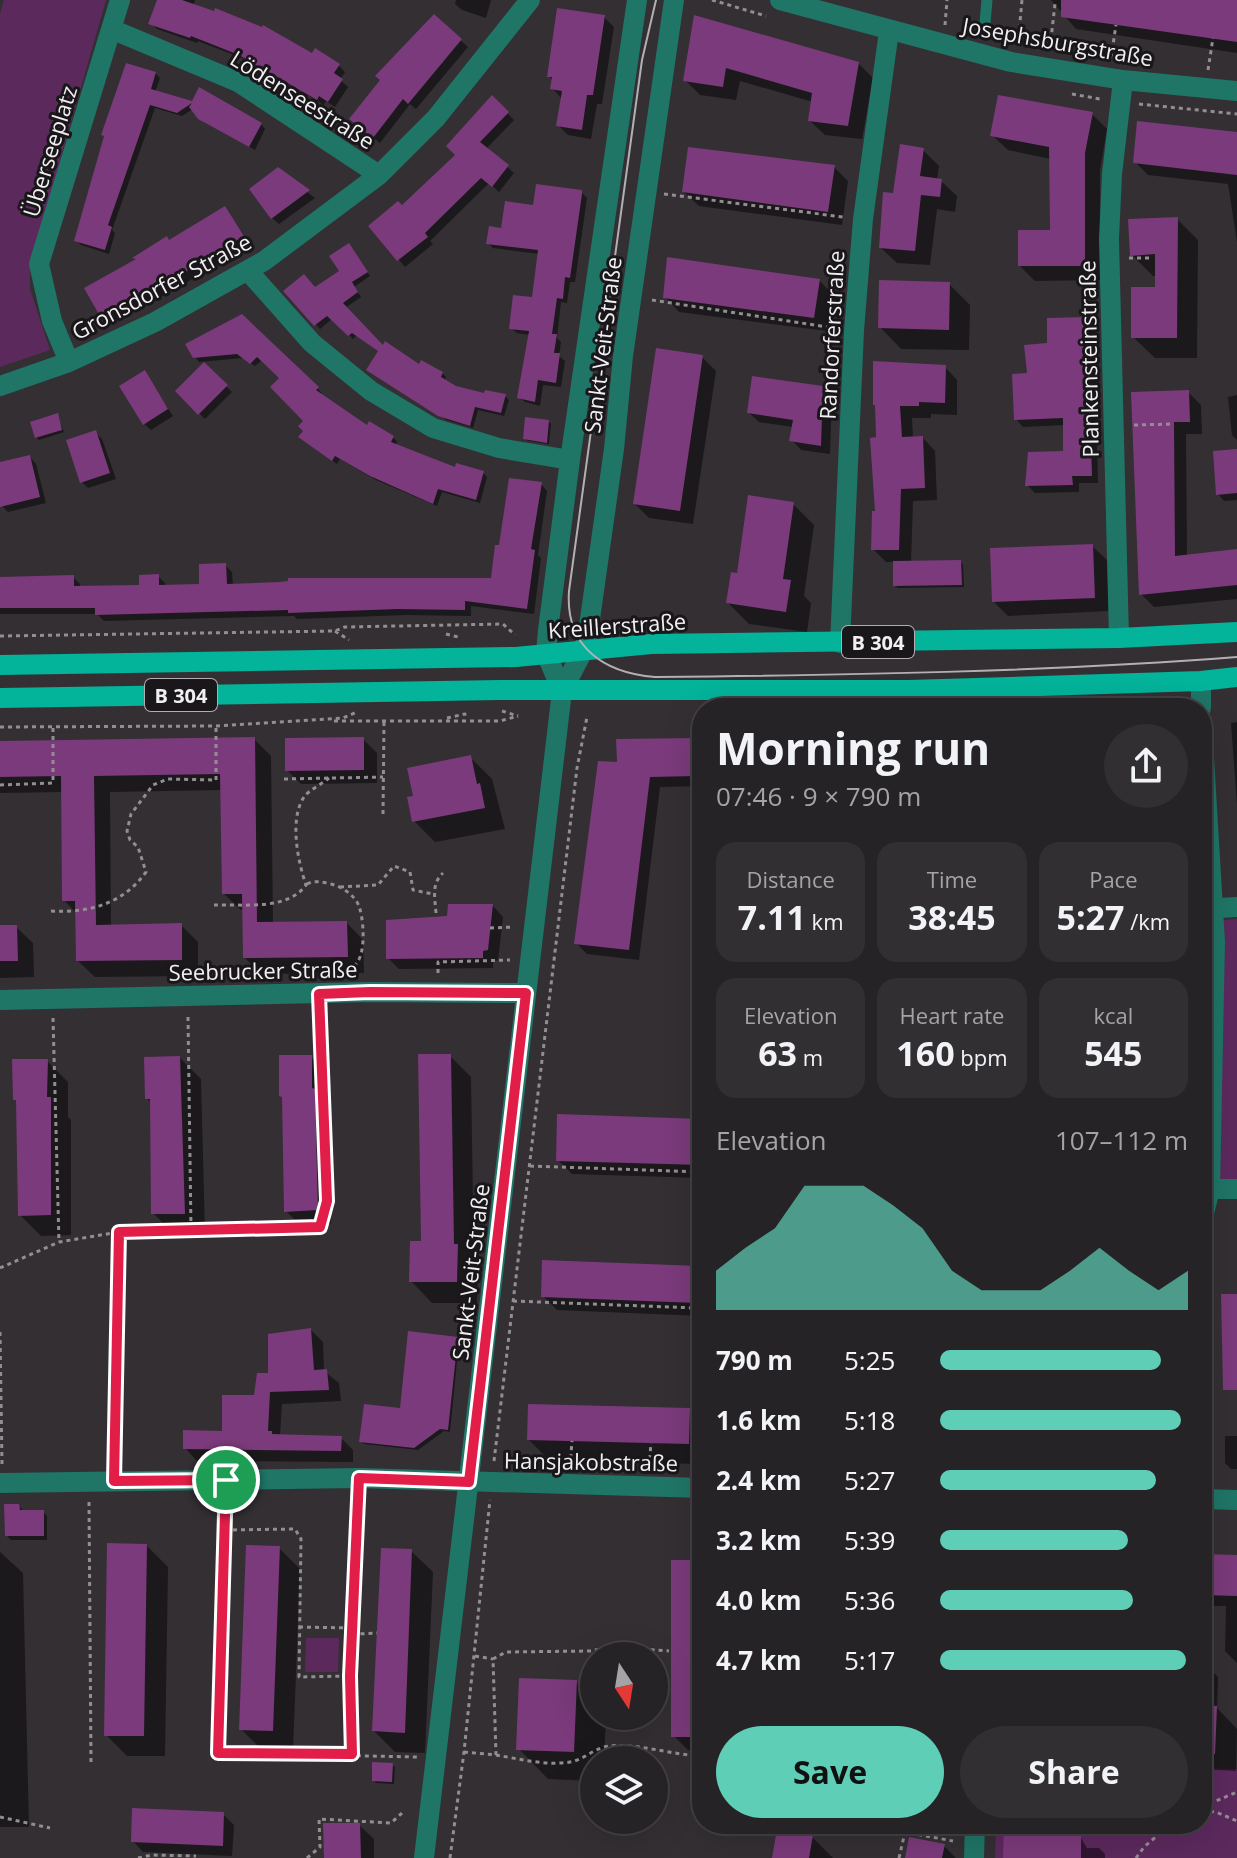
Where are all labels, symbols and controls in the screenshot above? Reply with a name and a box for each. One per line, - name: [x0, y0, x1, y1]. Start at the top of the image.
- street label: Josephsburgstraße: [958, 9, 1156, 73]
- street label: Lödenseestraße: [225, 43, 381, 155]
- street label: Überseeplatz: [15, 82, 83, 220]
- street label: Gronsdorfer Straße: [66, 226, 256, 346]
- street label: Randorferstraße: [812, 250, 850, 420]
- street label: Sankt-Veit-Straße: [576, 255, 628, 435]
- street label: Plankensteinstraße: [1071, 260, 1105, 458]
- street label: Kreillerstraße: [547, 605, 687, 645]
- road number: B 304: [842, 626, 914, 658]
- road number: B 304: [145, 679, 217, 711]
- text: Morning run: [716, 718, 990, 778]
- button: share: [1104, 724, 1188, 808]
- text: 07:46 · 9 × 790 m: [716, 778, 921, 814]
- text: Distance: [746, 864, 835, 894]
- text: Time: [927, 864, 977, 894]
- text: Pace: [1089, 864, 1138, 894]
- text: 7.11: [738, 894, 806, 940]
- text: 38:45: [908, 894, 996, 940]
- text: 5:27: [1056, 894, 1124, 940]
- text: km: [806, 906, 844, 936]
- text: /km: [1124, 906, 1170, 936]
- street label: Seebrucker Straße: [168, 953, 358, 987]
- text: Elevation: [744, 1000, 837, 1030]
- text: Heart rate: [900, 1000, 1004, 1030]
- text: kcal: [1093, 1000, 1133, 1030]
- text: 63: [758, 1030, 797, 1076]
- text: 160: [896, 1030, 955, 1076]
- text: 545: [1084, 1030, 1142, 1076]
- text: m: [797, 1042, 823, 1072]
- text: bpm: [955, 1042, 1008, 1072]
- text: Elevation: [716, 1122, 826, 1158]
- text: 107–112 m: [1055, 1122, 1188, 1158]
- street label: Sankt-Veit-Straße: [444, 1182, 496, 1362]
- text: 790 m: [716, 1342, 793, 1378]
- text: 5:25: [844, 1342, 895, 1378]
- text: 1.6 km: [716, 1402, 802, 1438]
- text: 5:18: [844, 1402, 895, 1438]
- street label: Hansjakobstraße: [504, 1444, 678, 1478]
- pin: [192, 1446, 260, 1514]
- icon: arrive: [204, 1458, 248, 1502]
- text: 2.4 km: [716, 1462, 802, 1498]
- text: 5:27: [844, 1462, 895, 1498]
- text: 3.2 km: [716, 1522, 802, 1558]
- text: 5:39: [844, 1522, 895, 1558]
- text: 4.0 km: [716, 1582, 802, 1618]
- text: 5:36: [844, 1582, 895, 1618]
- north arrow: [580, 1642, 668, 1730]
- map controls: [580, 1642, 668, 1834]
- text: 4.7 km: [716, 1642, 802, 1678]
- text: 5:17: [844, 1642, 895, 1678]
- button: Save: [716, 1726, 944, 1818]
- button: Share: [960, 1726, 1188, 1818]
- button: layers: [580, 1746, 668, 1834]

